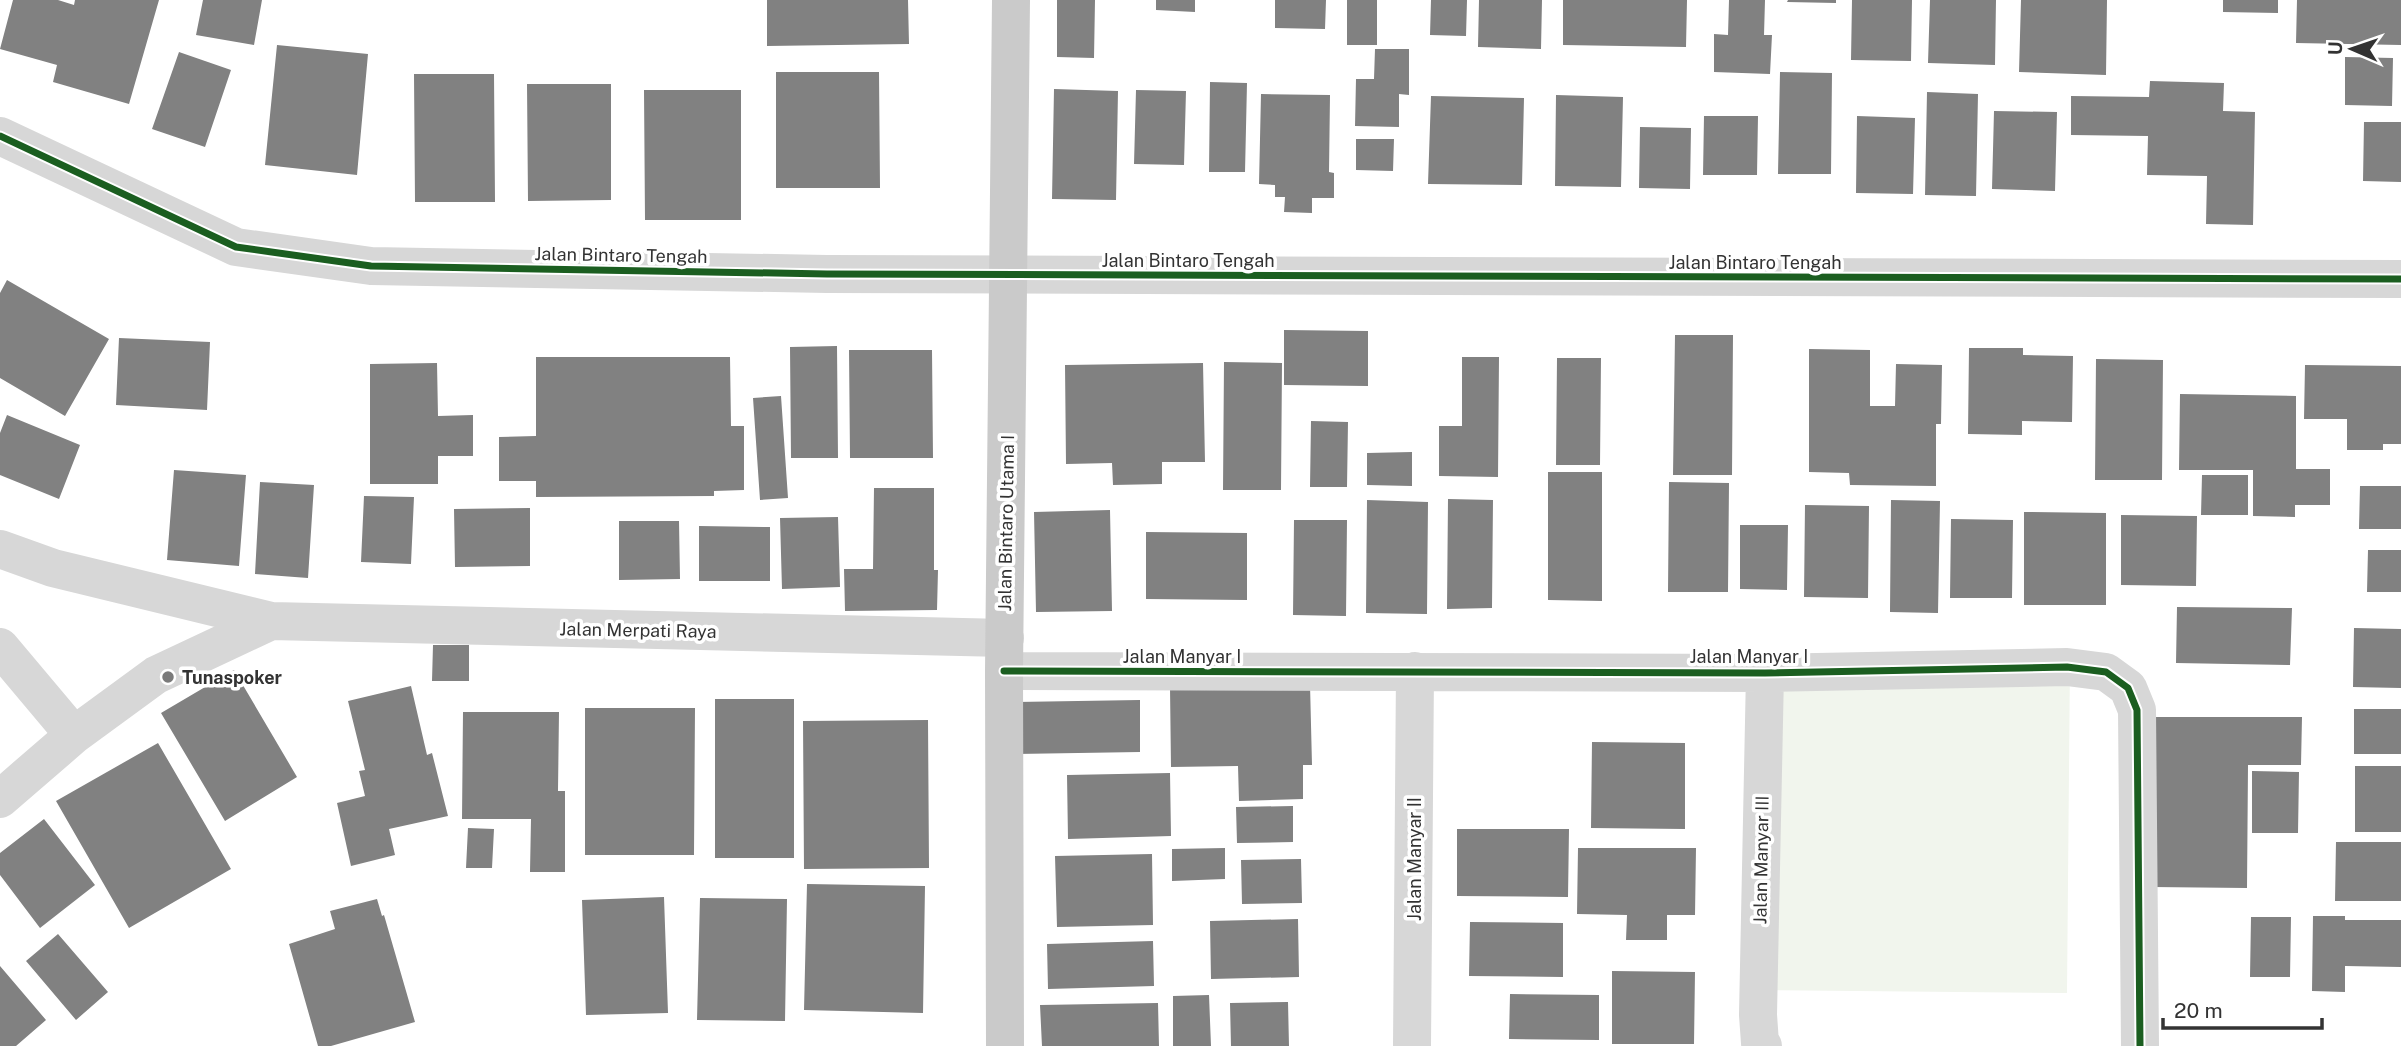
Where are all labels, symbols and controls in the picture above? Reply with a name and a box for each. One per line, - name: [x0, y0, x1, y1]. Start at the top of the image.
- north arrow: [2317, 14, 2387, 84]
- text: U: [2324, 41, 2346, 56]
- street label: Jalan Bintaro Tengah: [534, 243, 708, 267]
- street label: Jalan Bintaro Tengah: [1101, 250, 1275, 271]
- street label: Jalan Bintaro Tengah: [1668, 252, 1842, 273]
- street label: Jalan Bintaro Utama I: [994, 435, 1018, 611]
- street label: Jalan Merpati Raya: [559, 618, 717, 642]
- street label: Jalan Manyar I: [1123, 646, 1241, 667]
- street label: Jalan Manyar I: [1690, 646, 1808, 667]
- place label: Tunaspoker: [182, 667, 283, 688]
- marker: Tunaspoker: [160, 669, 176, 685]
- street label: Jalan Manyar III: [1749, 795, 1773, 925]
- street label: Jalan Manyar II: [1404, 797, 1425, 921]
- scale bar: [2163, 986, 2322, 1030]
- text: 20 m: [2174, 998, 2223, 1023]

